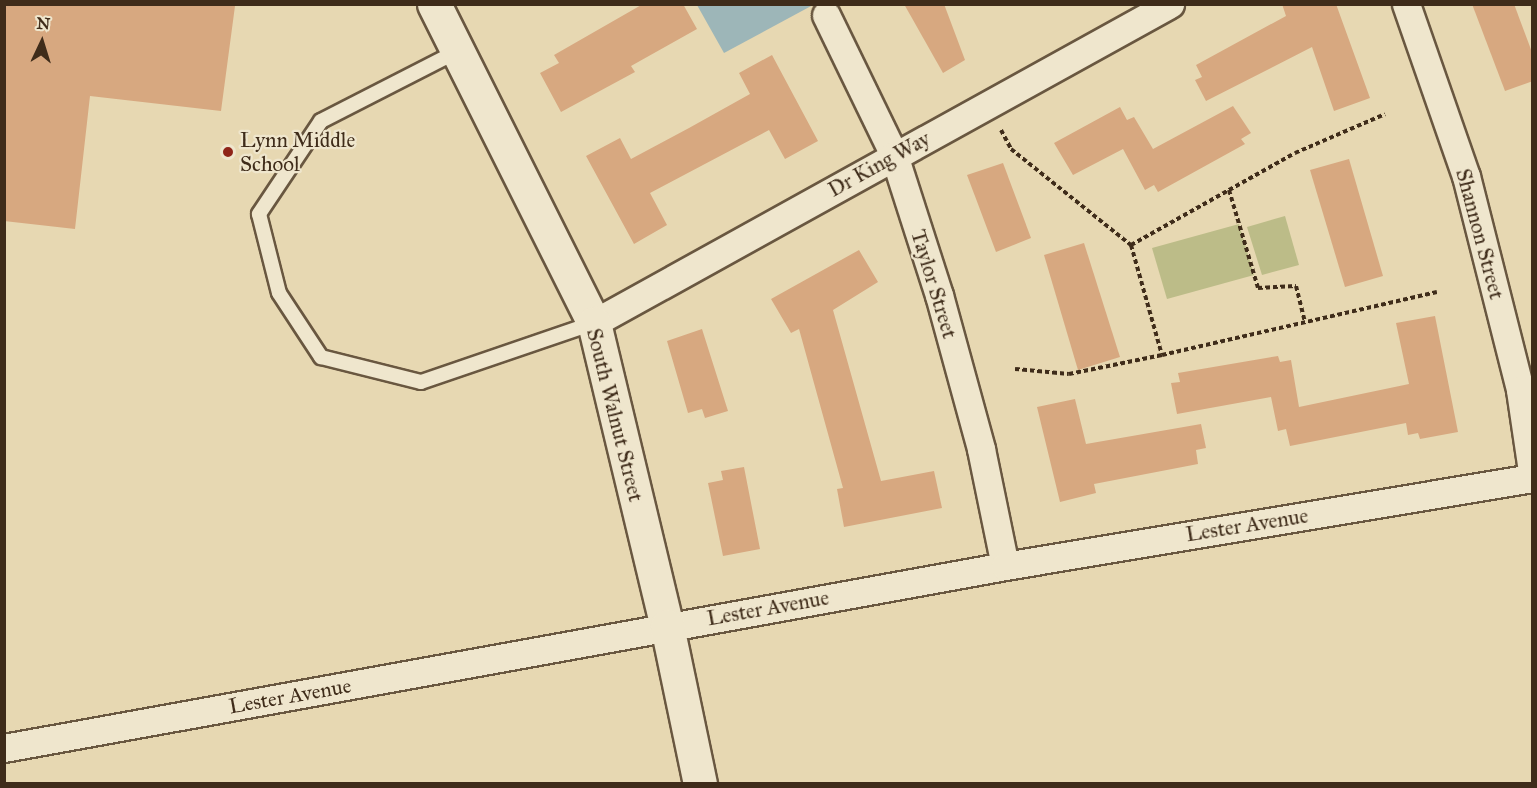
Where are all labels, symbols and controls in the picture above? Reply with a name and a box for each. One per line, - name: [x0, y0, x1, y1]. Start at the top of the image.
- north arrow: [12, 12, 72, 72]
- text: N: [36, 14, 51, 33]
- street label: Dr King Way: [824, 126, 934, 202]
- place label: Lynn Middle School: [240, 127, 355, 177]
- marker: Lynn Middle School: [221, 145, 235, 159]
- street label: Shannon Street: [1450, 166, 1510, 302]
- street label: Taylor Street: [906, 227, 962, 341]
- street label: South Walnut Street: [581, 326, 649, 504]
- street label: Lester Avenue: [1184, 503, 1310, 547]
- street label: Lester Avenue: [705, 585, 831, 631]
- street label: Lester Avenue: [227, 673, 353, 719]

